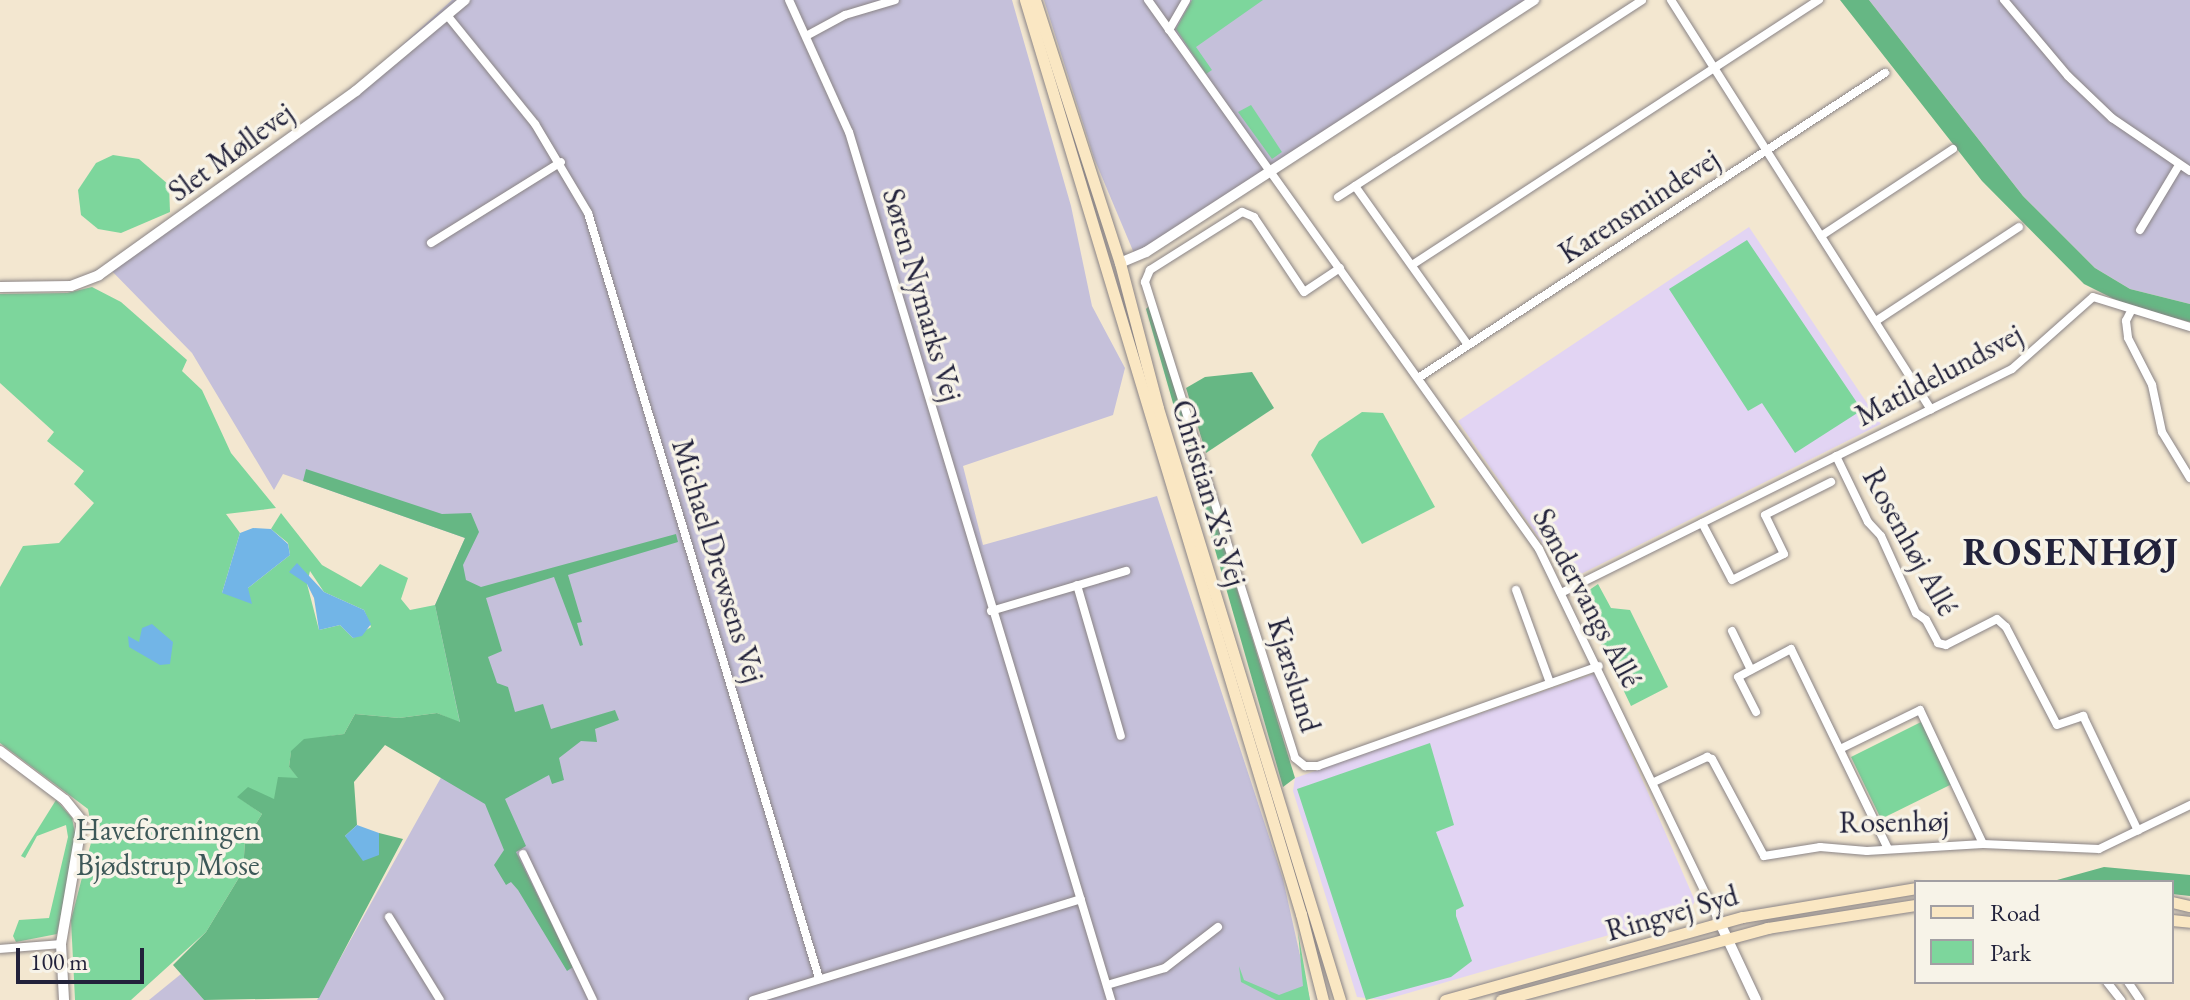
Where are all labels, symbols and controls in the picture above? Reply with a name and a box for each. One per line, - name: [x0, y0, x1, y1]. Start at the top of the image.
- street label: Slet Møllevej: [161, 95, 301, 209]
- street label: Karensmindevej: [1552, 141, 1726, 271]
- street label: Søren Nymarks Vej: [874, 184, 970, 406]
- street label: Matildelundsvej: [1849, 316, 2029, 434]
- street label: Christian X's Vej: [1164, 395, 1254, 591]
- street label: Michael Drewsens Vej: [664, 435, 772, 687]
- street label: Rosenhøj Allé: [1855, 462, 1965, 622]
- street label: Søndervangs Allé: [1525, 502, 1649, 694]
- district label: ROSENHØJ: [1962, 529, 2180, 575]
- street label: Kjærslund: [1260, 613, 1328, 737]
- street label: Rosenhøj: [1839, 803, 1949, 841]
- park label: Haveforeningen Bjødstrup Mose: [76, 812, 260, 882]
- street label: Ringvej Syd: [1602, 877, 1742, 949]
- legend: [1914, 880, 2174, 984]
- text: Road: [1990, 897, 2040, 928]
- scale bar: [20, 932, 148, 982]
- text: Park: [1990, 937, 2031, 968]
- text: 100 m: [30, 946, 88, 977]

